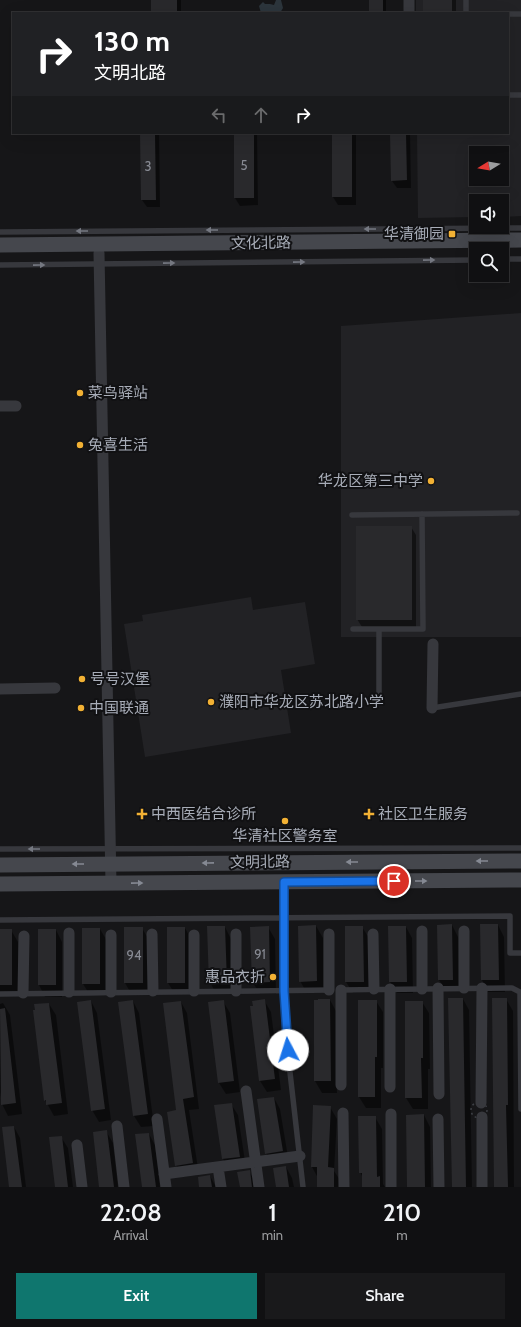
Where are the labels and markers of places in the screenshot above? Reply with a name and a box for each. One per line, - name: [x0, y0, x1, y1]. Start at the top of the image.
- place label: 华清御园: [384, 225, 444, 243]
- marker: 华清御园: [447, 229, 457, 239]
- place label: 菜鸟驿站: [88, 384, 148, 402]
- marker: 菜鸟驿站: [75, 388, 85, 398]
- place label: 兔喜生活: [88, 436, 148, 454]
- marker: 兔喜生活: [75, 440, 85, 450]
- place label: 华龙区第三中学: [318, 472, 423, 490]
- marker: 华龙区第三中学: [426, 476, 436, 486]
- place label: 号号汉堡: [90, 670, 150, 688]
- marker: 号号汉堡: [77, 674, 87, 684]
- place label: 濮阳市华龙区苏北路小学: [219, 693, 384, 711]
- marker: 濮阳市华龙区苏北路小学: [206, 697, 216, 707]
- place label: 中国联通: [89, 699, 149, 717]
- marker: 中国联通: [76, 703, 86, 713]
- place label: 中西医结合诊所: [151, 805, 256, 823]
- place label: 社区卫生服务: [378, 805, 468, 823]
- marker: 中西医结合诊所: [136, 808, 148, 820]
- marker: 社区卫生服务: [363, 808, 375, 820]
- marker: 华清社区警务室: [280, 816, 290, 826]
- place label: 华清社区警务室: [232, 827, 338, 845]
- pin: [377, 864, 411, 898]
- place label: 惠品衣折: [205, 968, 265, 986]
- marker: 惠品衣折: [268, 972, 278, 982]

